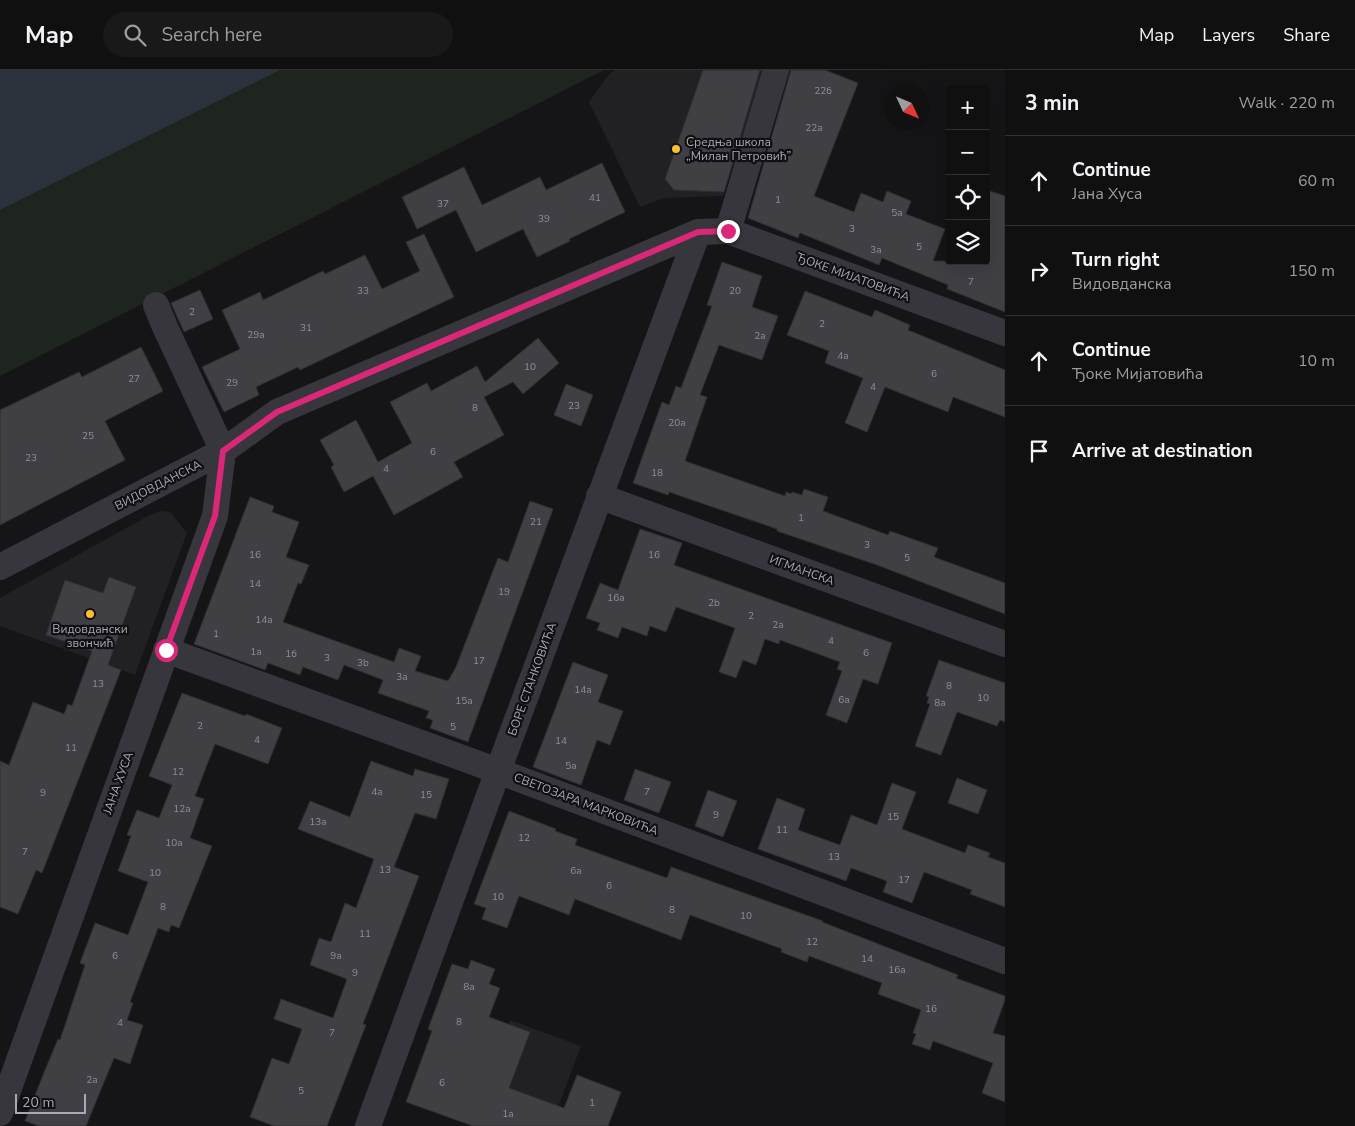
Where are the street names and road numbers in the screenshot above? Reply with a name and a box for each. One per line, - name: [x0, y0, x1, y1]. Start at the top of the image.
- street label: ЂОКЕ МИЈАТОВИЋА: [794, 249, 912, 305]
- street label: ВИДОВДАНСКА: [112, 456, 204, 514]
- street label: ИГМАНСКА: [767, 551, 837, 589]
- street label: БОРЕ СТАНКОВИЋА: [504, 620, 560, 738]
- street label: ЈАНА ХУСА: [99, 749, 137, 817]
- street label: СВЕТОЗАРА МАРКОВИЋА: [512, 769, 661, 839]

